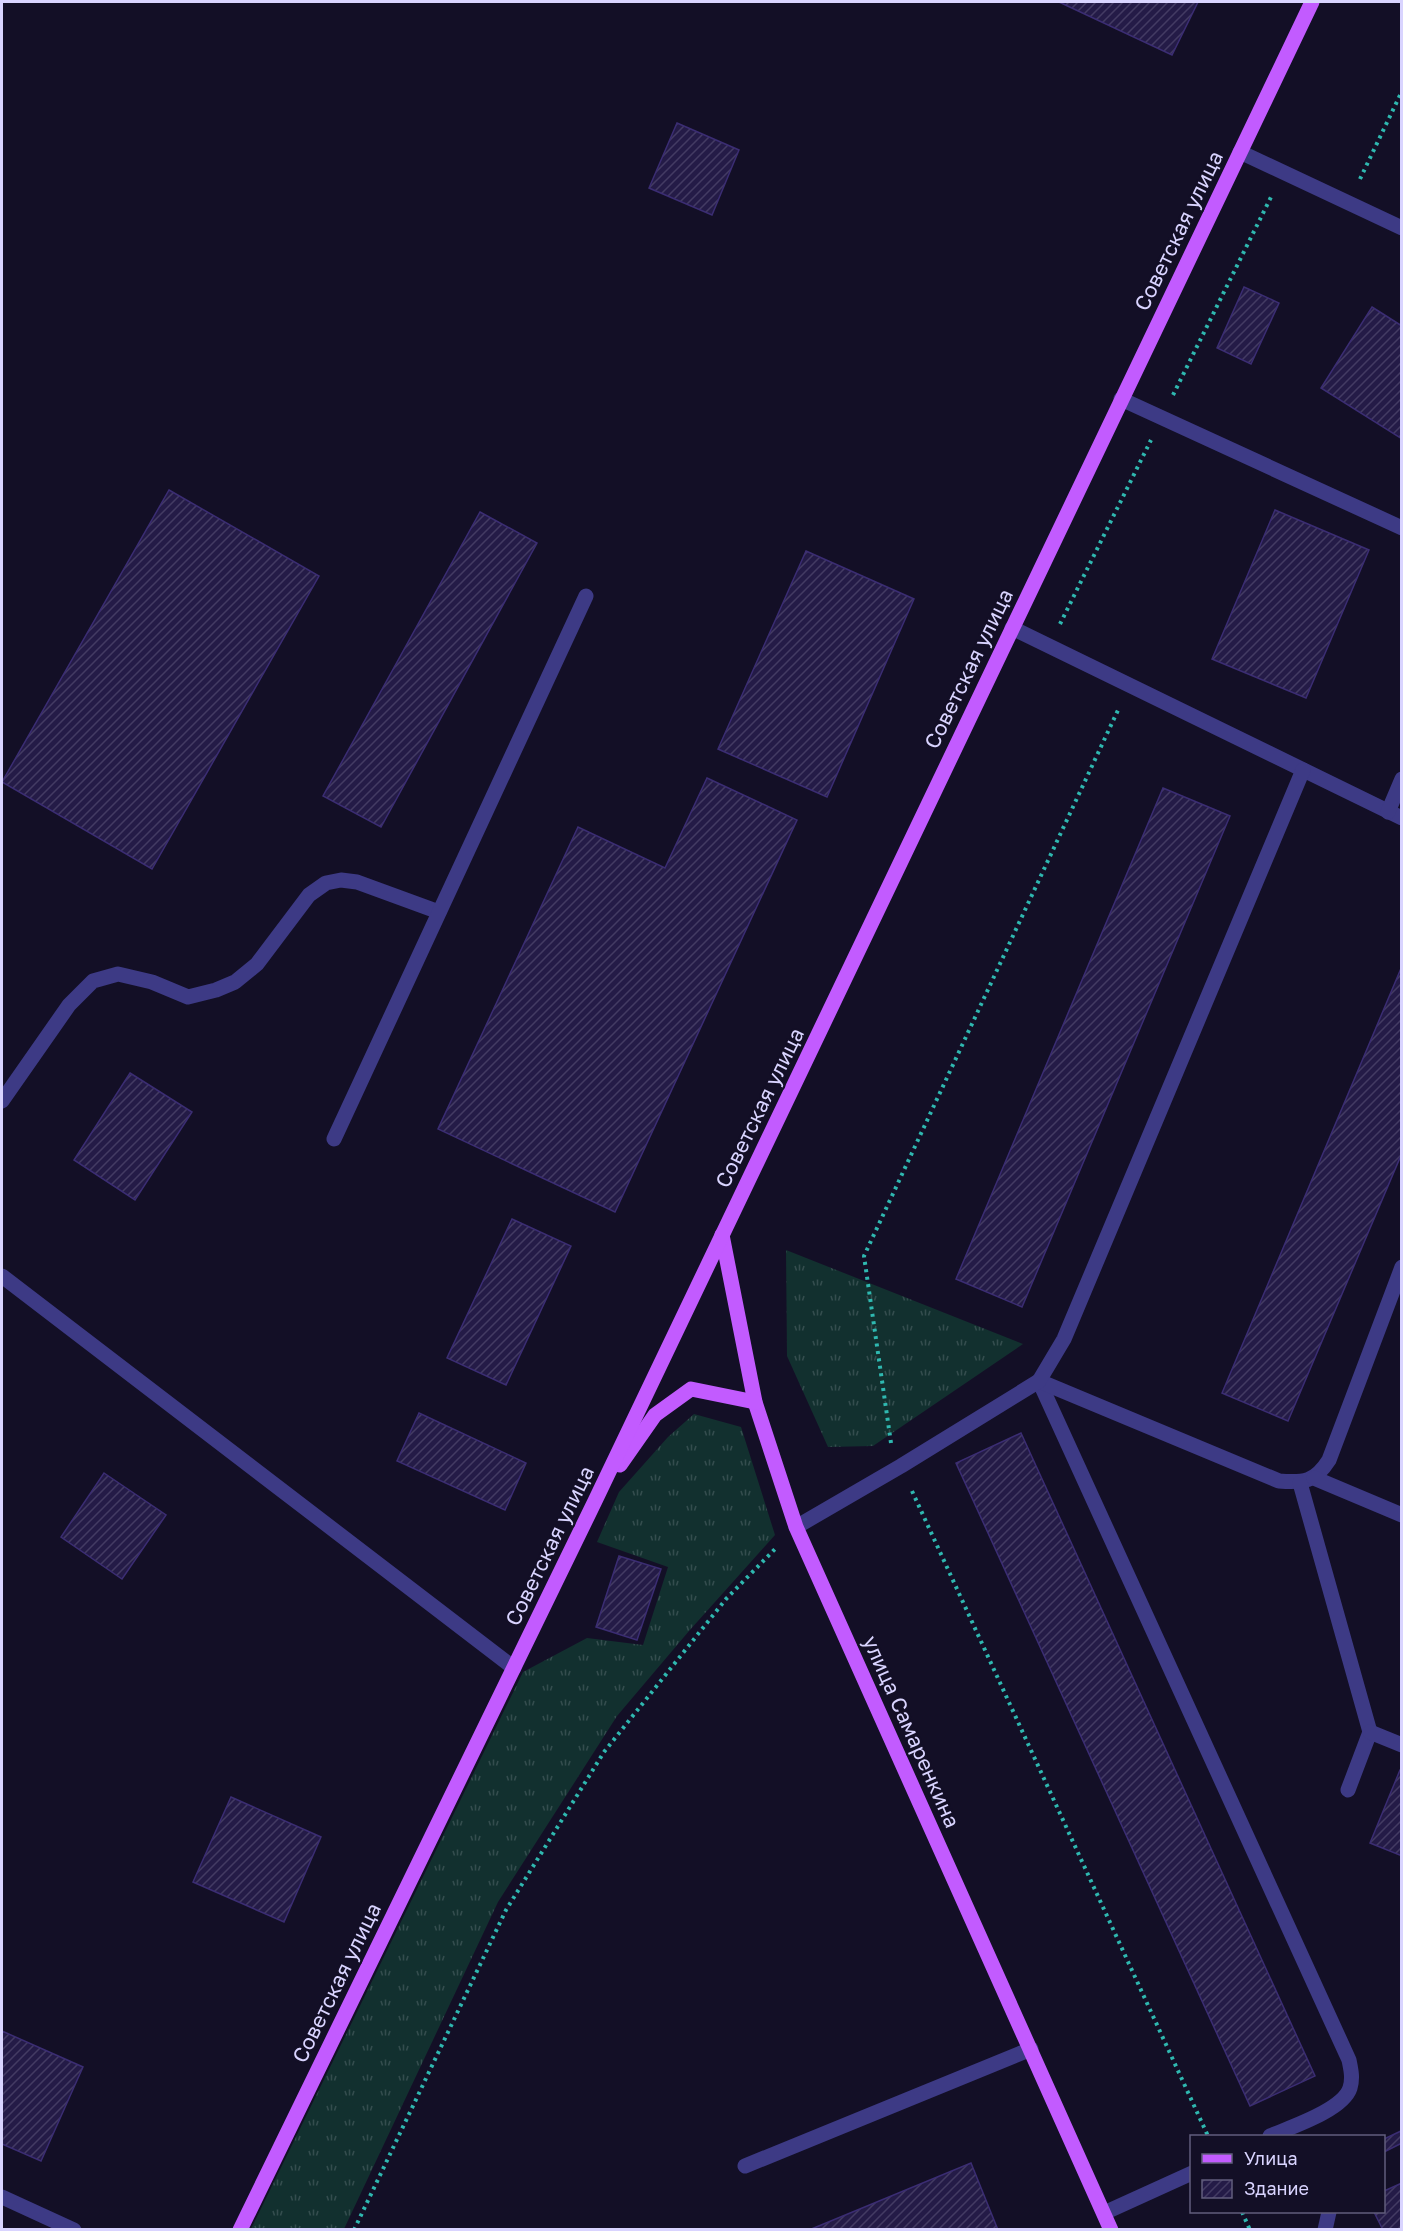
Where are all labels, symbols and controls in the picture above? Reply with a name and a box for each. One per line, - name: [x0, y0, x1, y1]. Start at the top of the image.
- street label: Советская улица: [1128, 146, 1228, 315]
- street label: Советская улица: [918, 584, 1018, 753]
- street label: Советская улица: [709, 1023, 809, 1192]
- street label: Советская улица: [499, 1461, 599, 1630]
- street label: улица Самаренкина: [858, 1632, 966, 1832]
- street label: Советская улица: [286, 1898, 386, 2067]
- legend: [1190, 2135, 1385, 2213]
- text: Улица: [1244, 2147, 1298, 2169]
- text: Здание: [1244, 2177, 1309, 2199]

